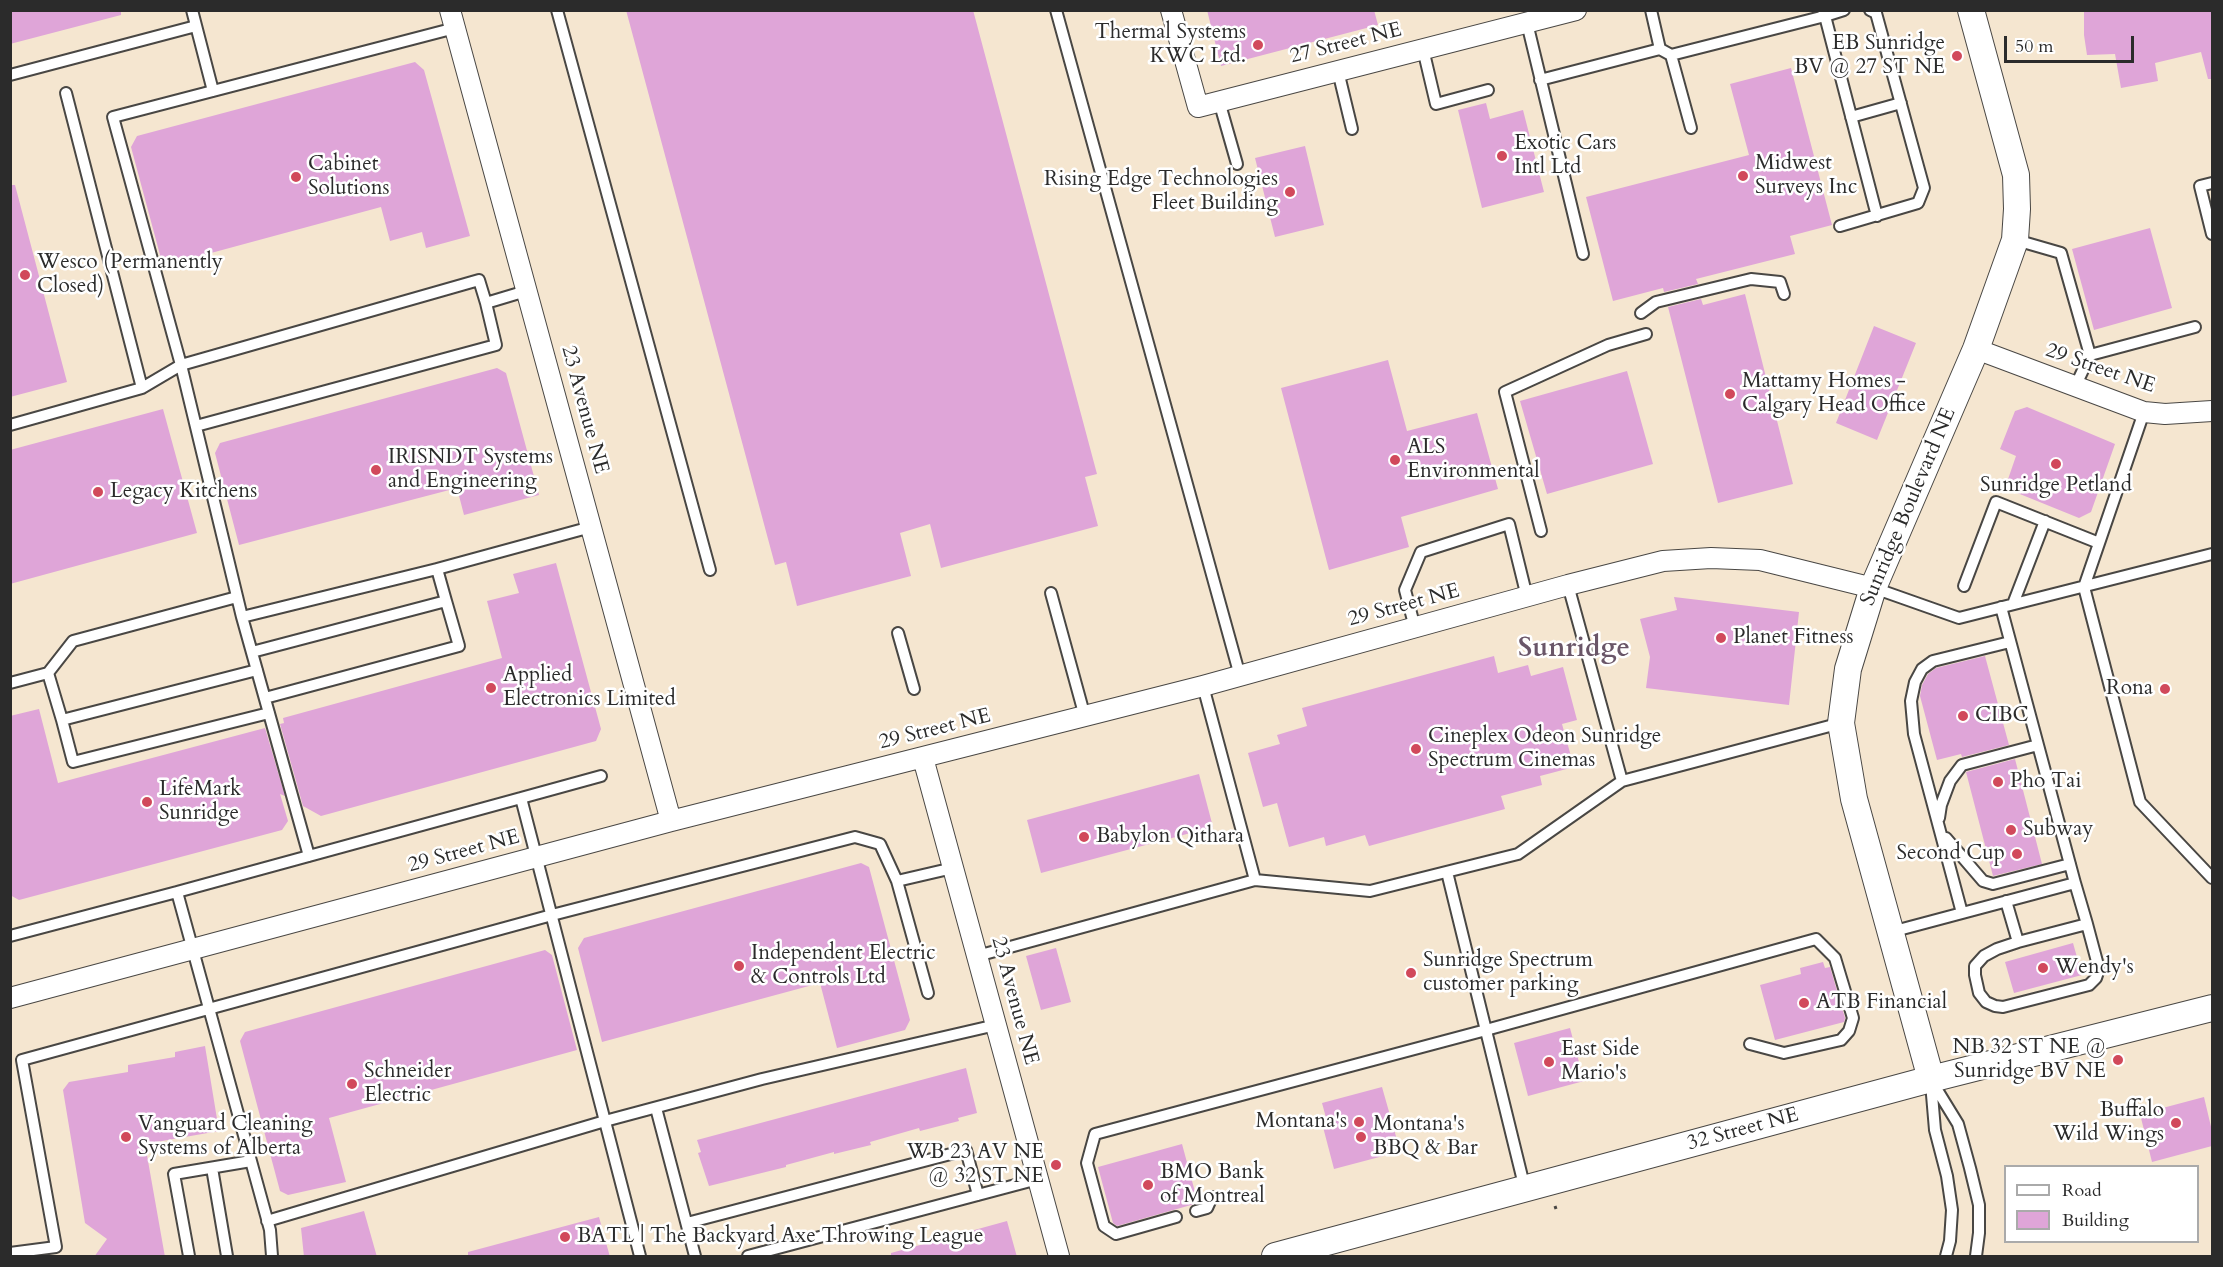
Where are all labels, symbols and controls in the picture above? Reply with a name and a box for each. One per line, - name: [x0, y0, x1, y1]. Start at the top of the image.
- street label: 27 Street NE: [1288, 18, 1404, 70]
- place label: Thermal Systems KWC Ltd.: [1094, 20, 1246, 70]
- scale bar: [2007, 24, 2138, 62]
- place label: EB Sunridge BV @ 27 ST NE: [1794, 31, 1945, 81]
- text: 50 m: [2015, 34, 2054, 59]
- marker: Thermal Systems KWC Ltd.: [1251, 38, 1265, 52]
- marker: EB Sunridge BV @ 27 ST NE: [1950, 49, 1964, 63]
- place label: Exotic Cars Intl Ltd: [1514, 131, 1616, 181]
- marker: Exotic Cars Intl Ltd: [1495, 149, 1509, 163]
- place label: Midwest Surveys Inc: [1755, 151, 1857, 201]
- place label: Cabinet Solutions: [308, 152, 390, 202]
- place label: Rising Edge Technologies Fleet Building: [1044, 167, 1278, 217]
- marker: Midwest Surveys Inc: [1736, 169, 1750, 183]
- marker: Cabinet Solutions: [289, 170, 303, 184]
- marker: Rising Edge Technologies Fleet Building: [1283, 185, 1297, 199]
- place label: Wesco (Permanently Closed): [37, 250, 223, 300]
- marker: Wesco (Permanently Closed): [18, 268, 32, 282]
- street label: 29 Street NE: [2042, 338, 2158, 400]
- street label: 23 Avenue NE: [555, 343, 613, 477]
- place label: Mattamy Homes - Calgary Head Office: [1742, 369, 1926, 419]
- marker: Mattamy Homes - Calgary Head Office: [1723, 387, 1737, 401]
- street label: Sunridge Boulevard NE: [1856, 404, 1962, 610]
- place label: ALS Environmental: [1407, 435, 1540, 485]
- place label: IRISNDT Systems and Engineering: [388, 445, 553, 495]
- marker: ALS Environmental: [1388, 453, 1402, 467]
- marker: Sunridge Petland: [2049, 457, 2063, 471]
- marker: IRISNDT Systems and Engineering: [369, 463, 383, 477]
- place label: Sunridge Petland: [1980, 473, 2132, 499]
- place label: Legacy Kitchens: [110, 479, 257, 505]
- marker: Legacy Kitchens: [91, 485, 105, 499]
- street label: 29 Street NE: [1346, 579, 1462, 633]
- place label: Planet Fitness: [1733, 625, 1854, 651]
- marker: Planet Fitness: [1714, 631, 1728, 645]
- district label: Sunridge: [1518, 634, 1630, 666]
- place label: Applied Electronics Limited: [503, 663, 676, 713]
- place label: Rona: [2106, 676, 2153, 702]
- marker: Applied Electronics Limited: [484, 681, 498, 695]
- marker: Rona: [2158, 682, 2172, 696]
- place label: CIBC: [1975, 703, 2029, 729]
- street label: 29 Street NE: [877, 704, 993, 756]
- marker: CIBC: [1956, 709, 1970, 723]
- place label: Cineplex Odeon Sunridge Spectrum Cinemas: [1428, 724, 1661, 774]
- marker: Cineplex Odeon Sunridge Spectrum Cinemas: [1409, 742, 1423, 756]
- place label: Pho Tai: [2010, 769, 2081, 795]
- marker: Pho Tai: [1991, 775, 2005, 789]
- place label: LifeMark Sunridge: [159, 777, 241, 827]
- marker: LifeMark Sunridge: [140, 795, 154, 809]
- place label: Subway: [2023, 817, 2093, 843]
- marker: Subway: [2004, 823, 2018, 837]
- place label: Babylon Qithara: [1096, 824, 1244, 850]
- street label: 29 Street NE: [406, 825, 522, 879]
- marker: Babylon Qithara: [1077, 830, 1091, 844]
- place label: Second Cup: [1897, 841, 2005, 867]
- marker: Second Cup: [2010, 847, 2024, 861]
- street label: 23 Avenue NE: [985, 934, 1043, 1068]
- place label: Independent Electric & Controls Ltd: [751, 941, 936, 991]
- place label: Sunridge Spectrum customer parking: [1423, 948, 1593, 998]
- place label: Wendy's: [2055, 955, 2134, 981]
- marker: Independent Electric & Controls Ltd: [732, 959, 746, 973]
- marker: Wendy's: [2036, 961, 2050, 975]
- marker: Sunridge Spectrum customer parking: [1404, 966, 1418, 980]
- place label: ATB Financial: [1816, 990, 1947, 1016]
- marker: ATB Financial: [1797, 996, 1811, 1010]
- place label: NB 32 ST NE @ Sunridge BV NE: [1953, 1035, 2106, 1085]
- place label: East Side Mario's: [1561, 1037, 1639, 1087]
- marker: NB 32 ST NE @ Sunridge BV NE: [2111, 1053, 2125, 1067]
- marker: East Side Mario's: [1542, 1055, 1556, 1069]
- place label: Schneider Electric: [364, 1059, 451, 1109]
- marker: Schneider Electric: [345, 1077, 359, 1091]
- place label: Buffalo Wild Wings: [2053, 1098, 2164, 1148]
- street label: 32 Street NE: [1685, 1103, 1801, 1157]
- place label: Montana's: [1255, 1109, 1347, 1135]
- place label: Vanguard Cleaning Systems of Alberta: [138, 1112, 313, 1162]
- place label: Montana's BBQ & Bar: [1373, 1112, 1478, 1162]
- marker: Montana's: [1352, 1115, 1366, 1129]
- marker: Buffalo Wild Wings: [2169, 1116, 2183, 1130]
- marker: Vanguard Cleaning Systems of Alberta: [119, 1130, 133, 1144]
- marker: Montana's BBQ & Bar: [1354, 1130, 1368, 1144]
- place label: WB 23 AV NE @ 32 ST NE: [907, 1140, 1044, 1190]
- marker: WB 23 AV NE @ 32 ST NE: [1049, 1158, 1063, 1172]
- place label: BMO Bank of Montreal: [1160, 1160, 1265, 1210]
- legend: [2004, 1165, 2199, 1243]
- marker: BMO Bank of Montreal: [1141, 1178, 1155, 1192]
- text: Road: [2062, 1178, 2102, 1203]
- text: Building: [2062, 1208, 2129, 1233]
- place label: BATL | The Backyard Axe Throwing League: [577, 1224, 984, 1250]
- marker: BATL | The Backyard Axe Throwing League: [558, 1230, 572, 1244]

